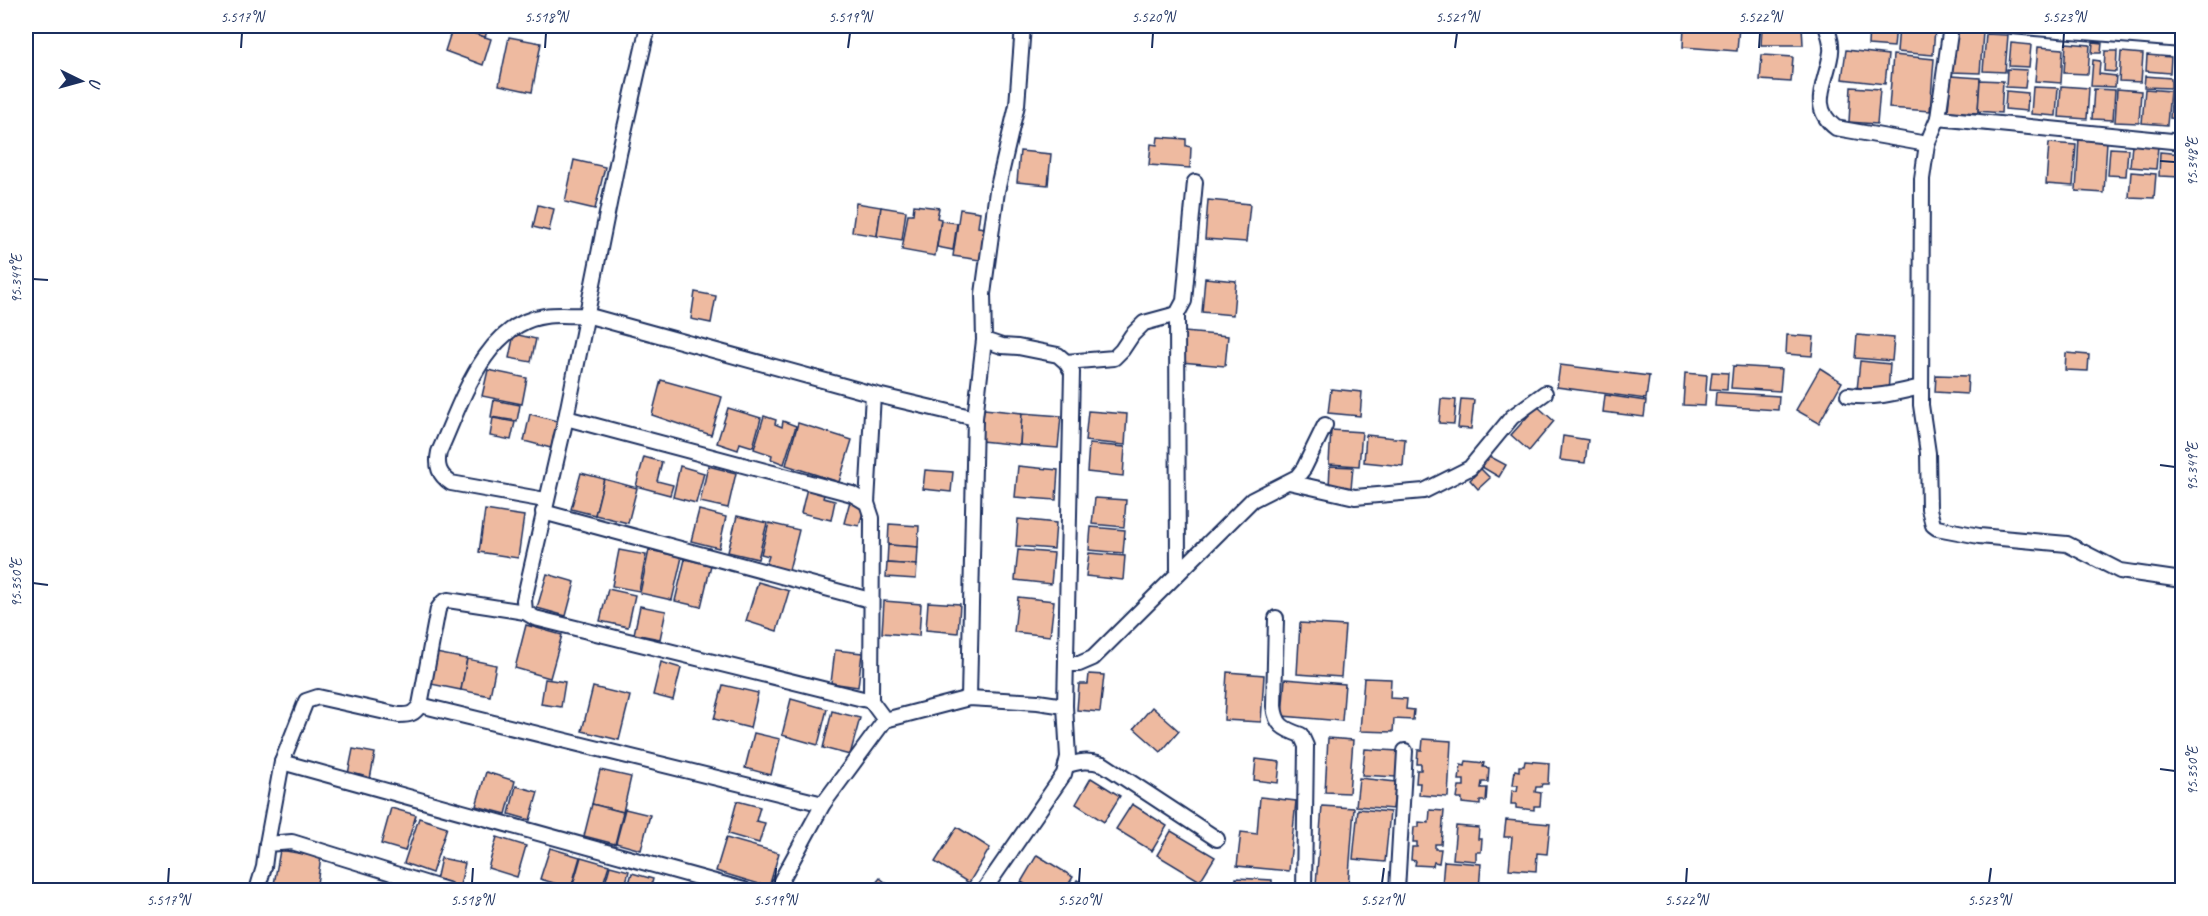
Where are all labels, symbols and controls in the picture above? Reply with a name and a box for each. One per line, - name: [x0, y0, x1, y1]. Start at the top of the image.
- text: 5.517°N: [220, 8, 267, 27]
- text: 5.518°N: [524, 8, 571, 27]
- text: 5.519°N: [828, 8, 875, 27]
- text: 5.520°N: [1131, 8, 1178, 27]
- text: 5.521°N: [1435, 8, 1482, 27]
- text: 5.522°N: [1738, 8, 1785, 27]
- text: 5.523°N: [2042, 8, 2089, 27]
- north arrow: [51, 51, 111, 111]
- text: U: [84, 78, 105, 90]
- text: 95.348°E: [2183, 135, 2202, 186]
- text: 95.349°E: [7, 252, 26, 303]
- text: 95.349°E: [2183, 440, 2202, 491]
- text: 95.350°E: [7, 556, 26, 607]
- text: 95.350°E: [2183, 744, 2202, 795]
- text: 5.517°N: [146, 891, 193, 910]
- text: 5.518°N: [450, 891, 497, 910]
- text: 5.519°N: [753, 891, 800, 910]
- text: 5.520°N: [1057, 891, 1104, 910]
- text: 5.521°N: [1360, 891, 1407, 910]
- text: 5.522°N: [1664, 891, 1711, 910]
- text: 5.523°N: [1967, 891, 2014, 910]

